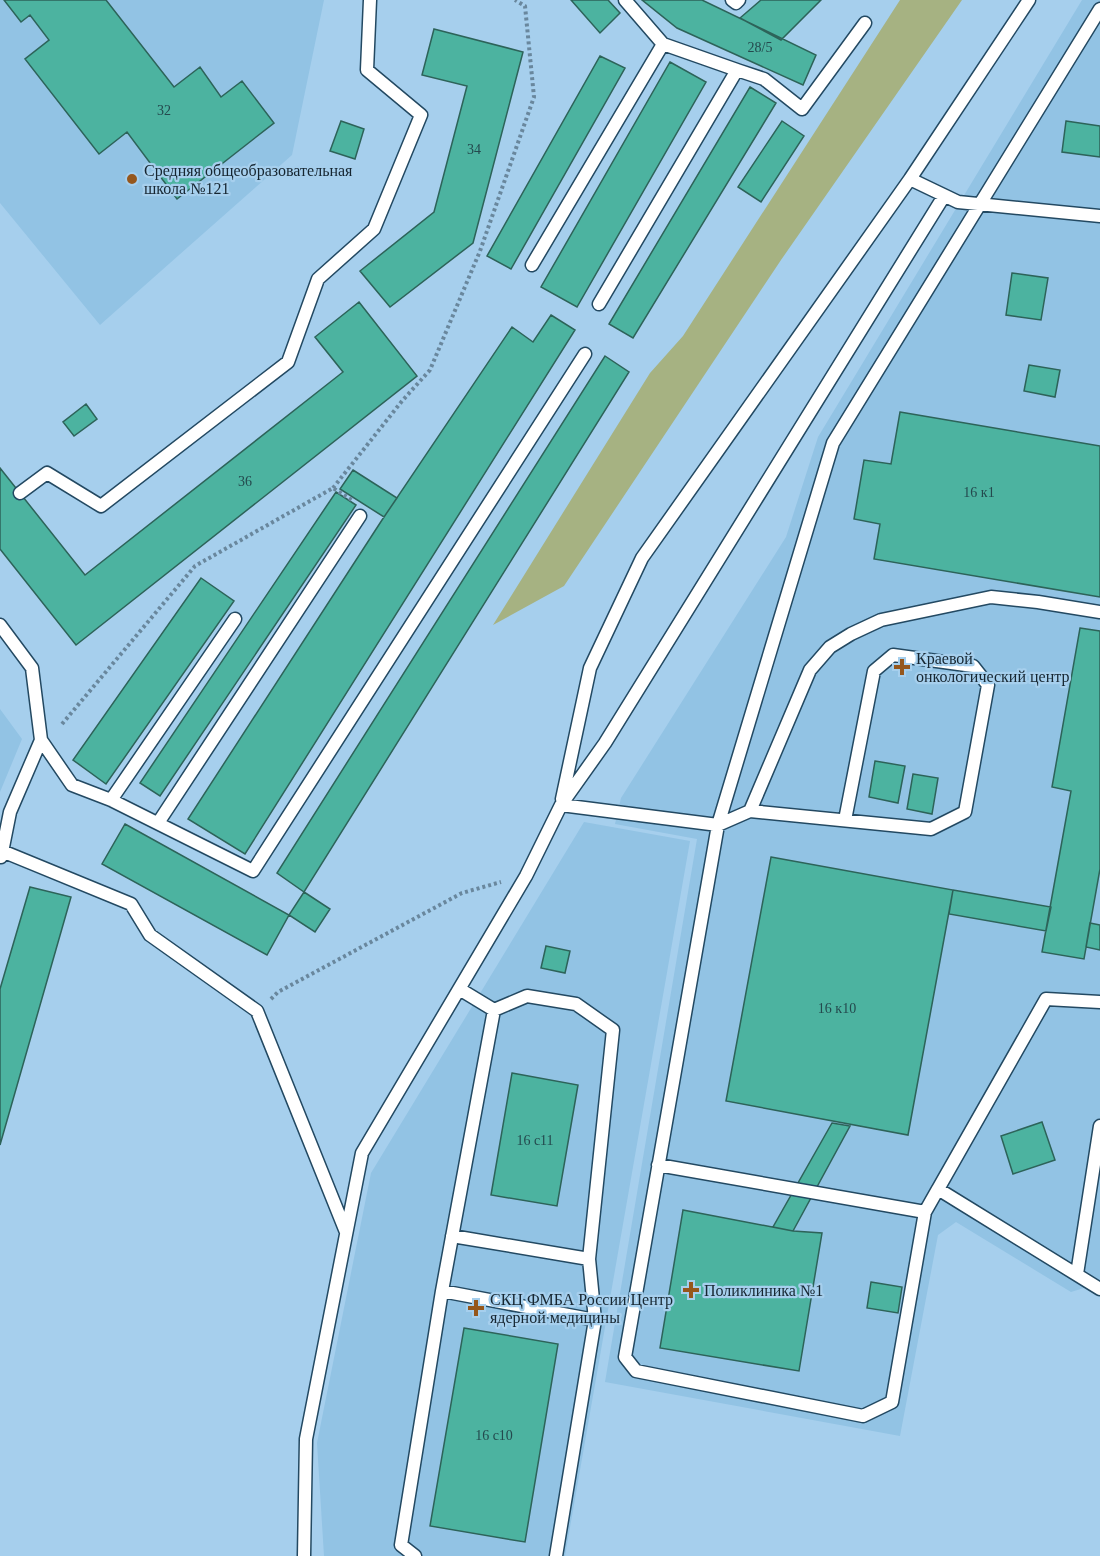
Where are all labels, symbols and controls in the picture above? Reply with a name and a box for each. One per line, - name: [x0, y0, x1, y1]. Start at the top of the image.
- house number: 28/5: [748, 40, 772, 55]
- house number: 32: [157, 103, 171, 118]
- house number: 34: [467, 142, 481, 157]
- place label: Средняя общеобразовательная школа №121: [144, 162, 353, 197]
- marker: Средняя общеобразовательная школа №121: [125, 172, 139, 186]
- house number: 36: [238, 474, 252, 489]
- house number: 16 к1: [963, 485, 995, 500]
- place label: Краевой онкологический центр: [916, 650, 1069, 686]
- marker: Краевой онкологический центр: [893, 658, 911, 676]
- house number: 16 к10: [818, 1001, 856, 1016]
- house number: 16 с11: [516, 1133, 554, 1148]
- marker: Поликлиника №1: [682, 1281, 700, 1299]
- place label: Поликлиника №1: [704, 1282, 823, 1299]
- place label: СКЦ ФМБА России Центр ядерной медицины: [490, 1291, 673, 1327]
- marker: СКЦ ФМБА России Центр ядерной медицины: [467, 1299, 485, 1317]
- house number: 16 с10: [475, 1428, 513, 1443]

